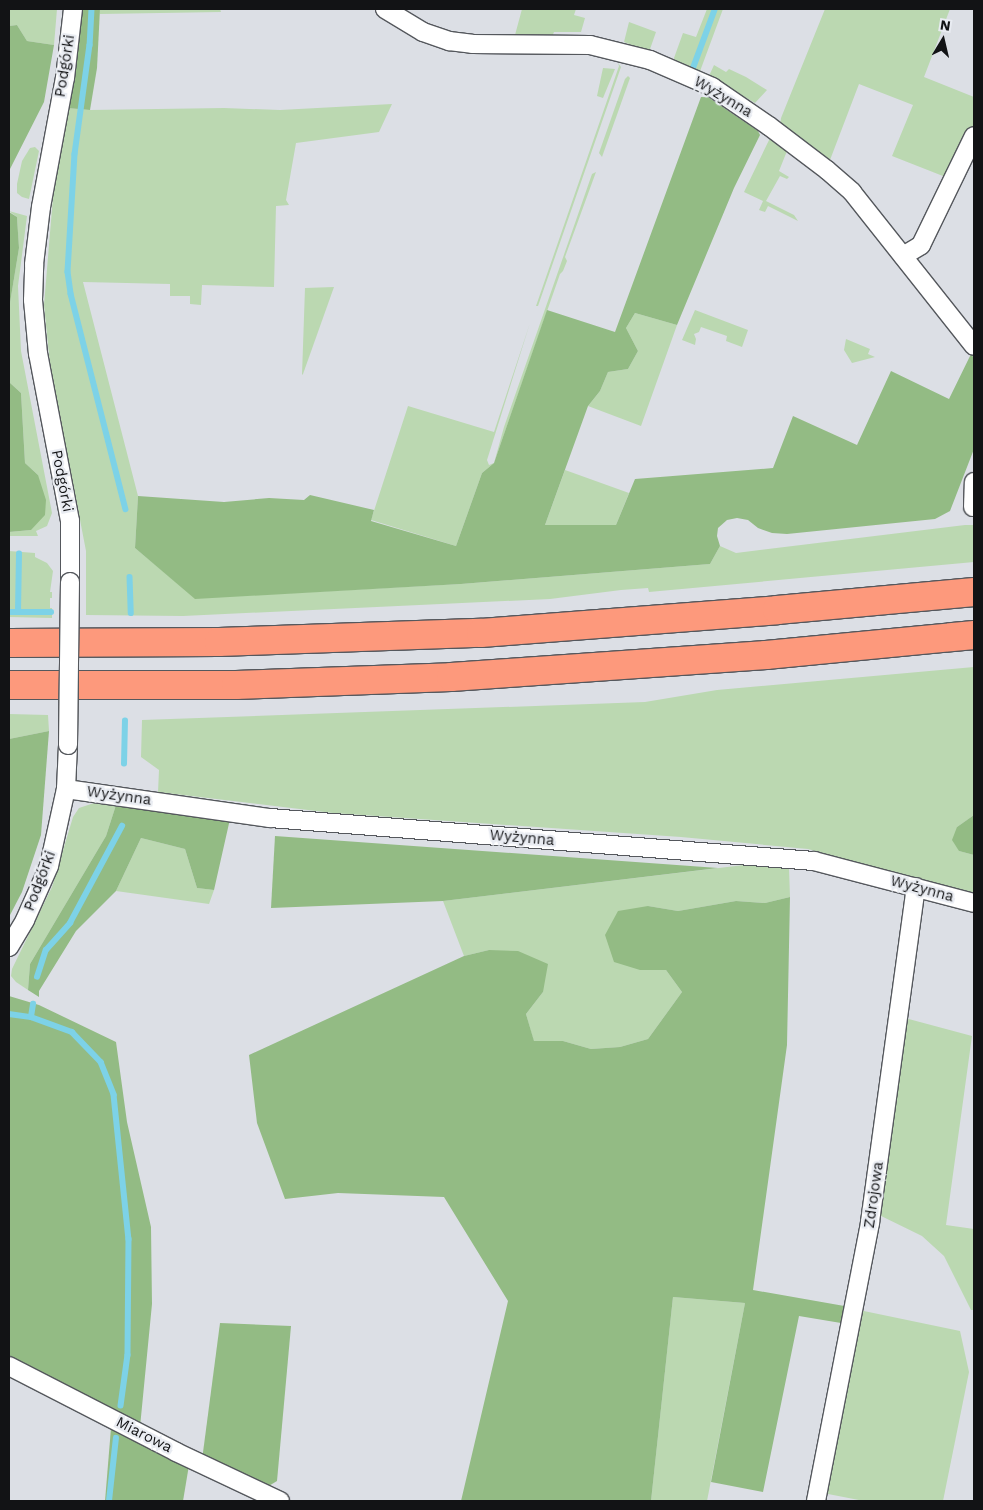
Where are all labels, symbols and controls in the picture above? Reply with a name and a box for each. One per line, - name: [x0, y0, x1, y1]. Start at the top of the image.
- north arrow: [918, 15, 968, 65]
- text: N: [939, 16, 952, 34]
- street label: Podgórki: [51, 33, 79, 99]
- street label: Wyżynna: [691, 73, 755, 121]
- street label: Podgórki: [47, 448, 77, 514]
- street label: Wyżynna: [86, 783, 152, 809]
- street label: Wyżynna: [489, 826, 555, 850]
- street label: Podgórki: [20, 848, 60, 914]
- street label: Wyżynna: [888, 872, 956, 906]
- street label: Zdrojowa: [860, 1161, 888, 1229]
- street label: Miarowa: [113, 1413, 175, 1457]

